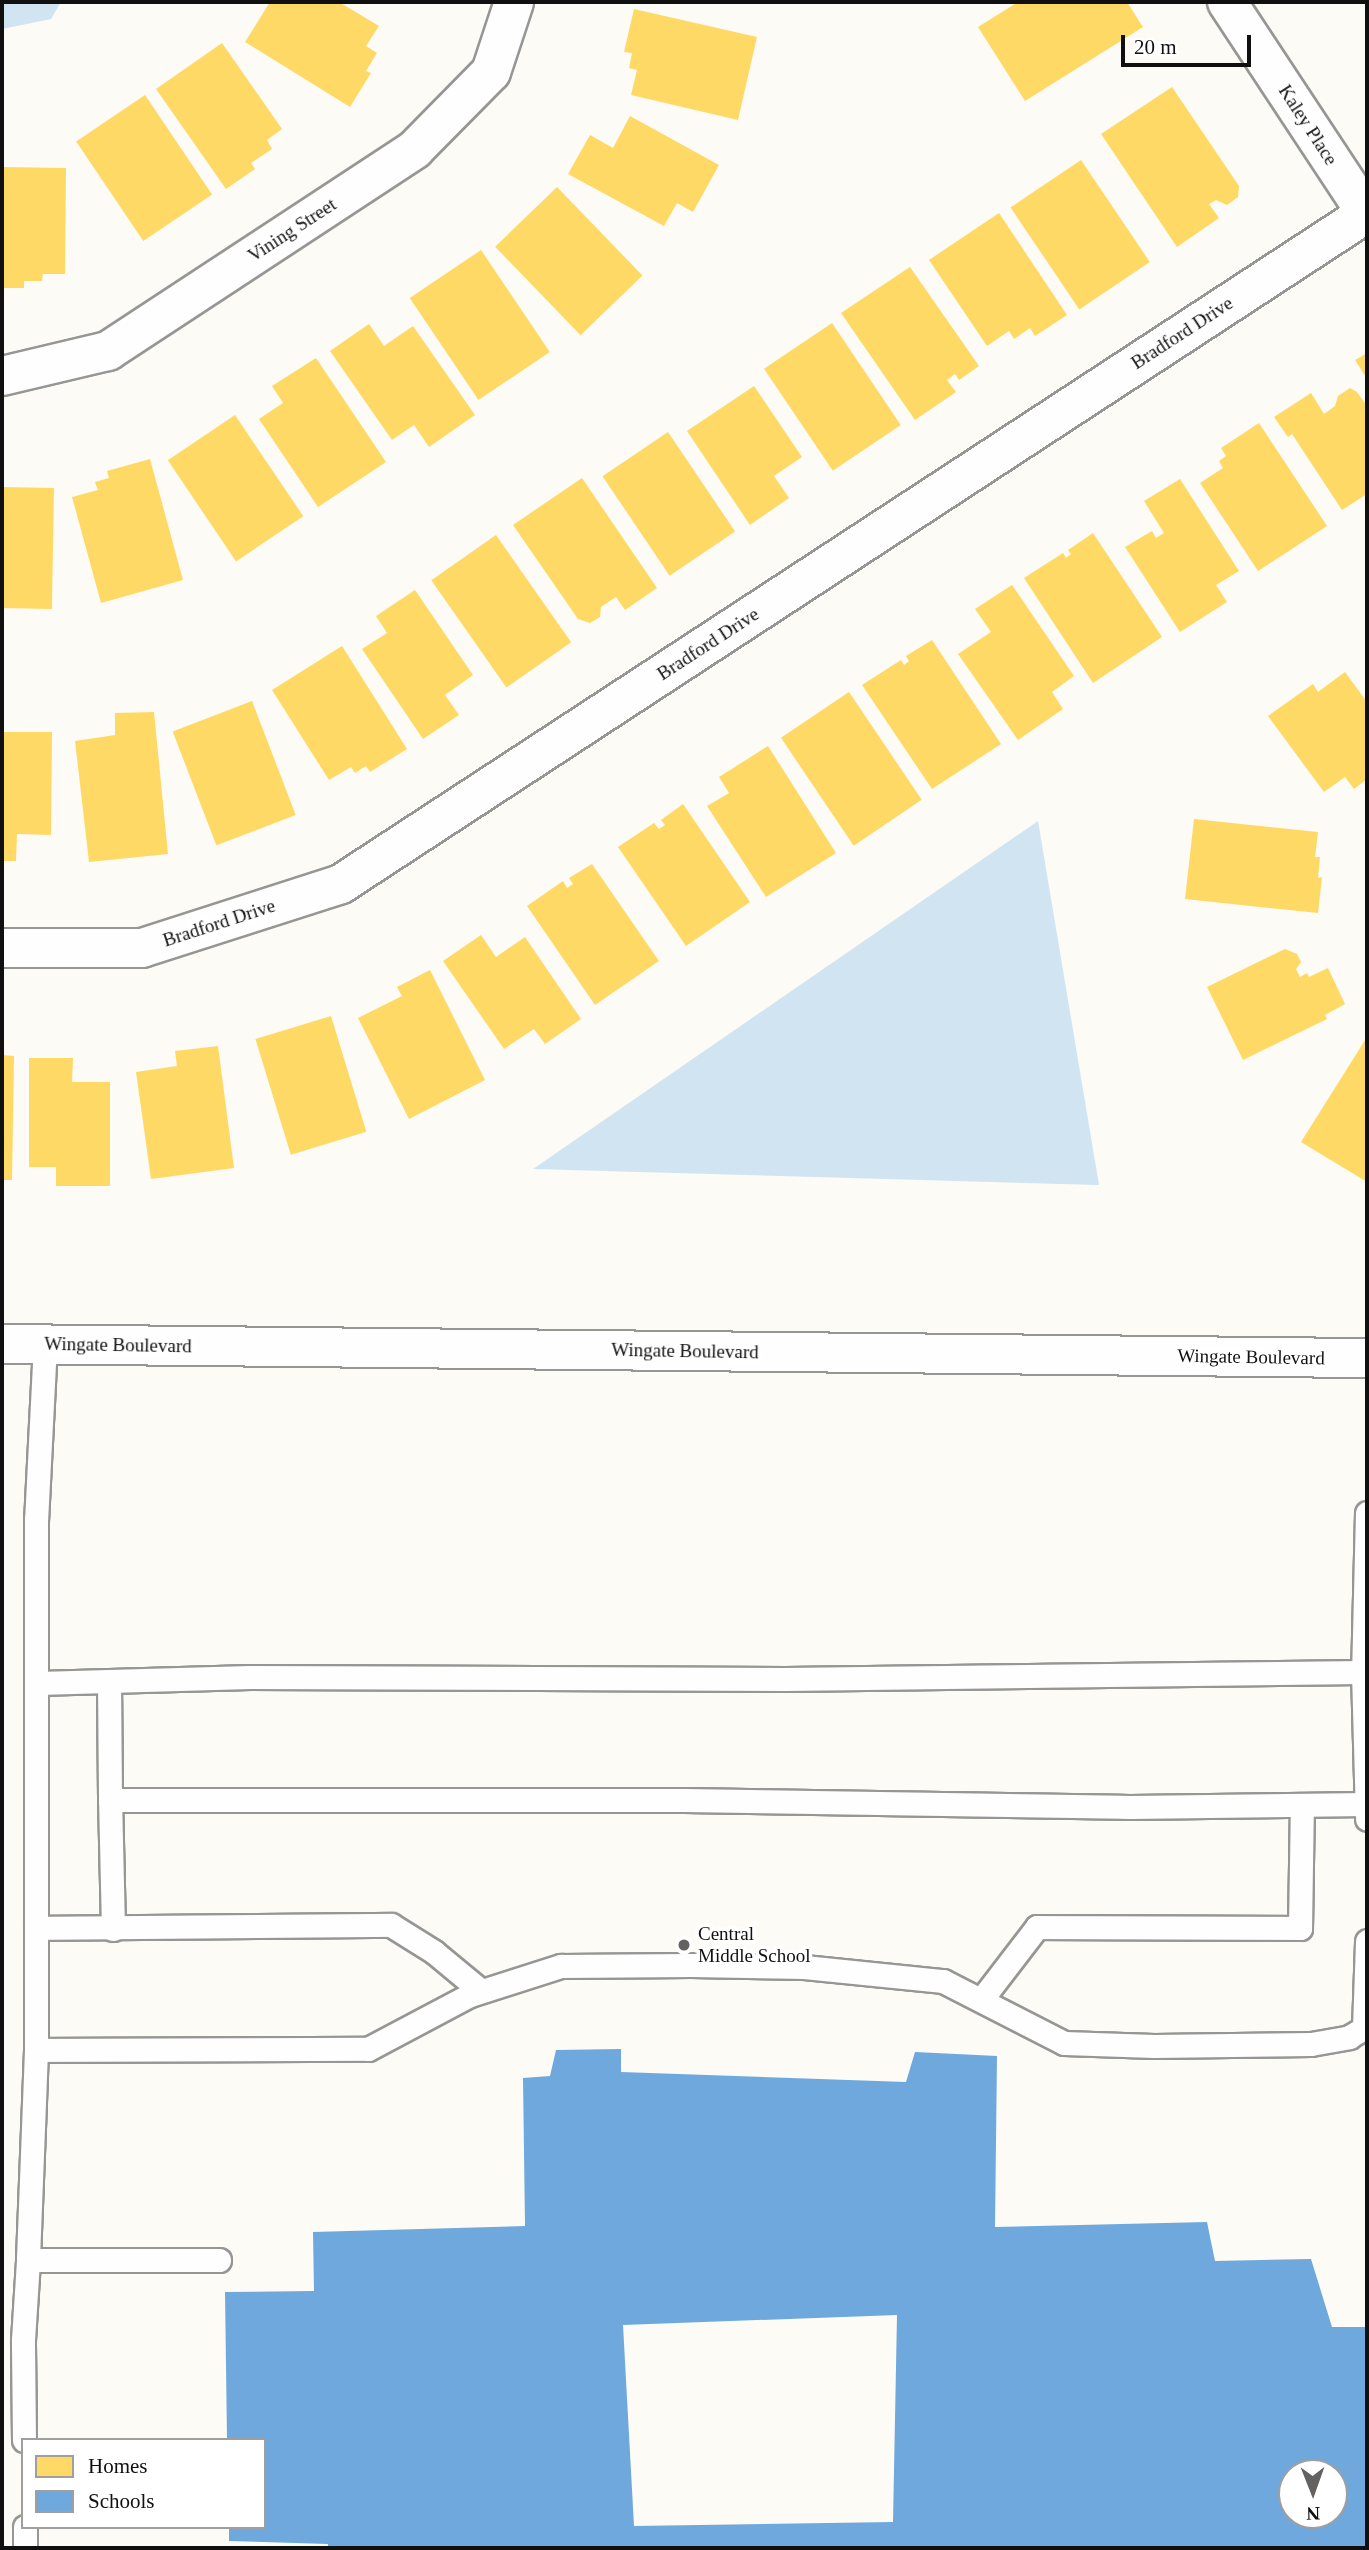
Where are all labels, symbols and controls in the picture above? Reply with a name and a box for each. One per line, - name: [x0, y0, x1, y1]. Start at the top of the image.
- scale bar: [1124, 21, 1254, 65]
- text: 20 m: [1134, 35, 1177, 59]
- street label: Kaley Place: [1274, 81, 1342, 169]
- street label: Vining Street: [244, 193, 340, 267]
- street label: Bradford Drive: [1127, 292, 1237, 374]
- street label: Bradford Drive: [653, 603, 763, 685]
- street label: Bradford Drive: [160, 894, 278, 952]
- street label: Wingate Boulevard: [44, 1332, 192, 1358]
- street label: Wingate Boulevard: [611, 1338, 759, 1364]
- street label: Wingate Boulevard: [1177, 1344, 1325, 1370]
- place label: Central Middle School: [698, 1923, 810, 1967]
- marker: Central Middle School: [676, 1937, 692, 1953]
- legend: [21, 2438, 266, 2529]
- text: Homes: [88, 2454, 148, 2478]
- north arrow: [1278, 2459, 1348, 2529]
- text: Schools: [88, 2489, 155, 2513]
- text: N: [1306, 2503, 1320, 2524]

